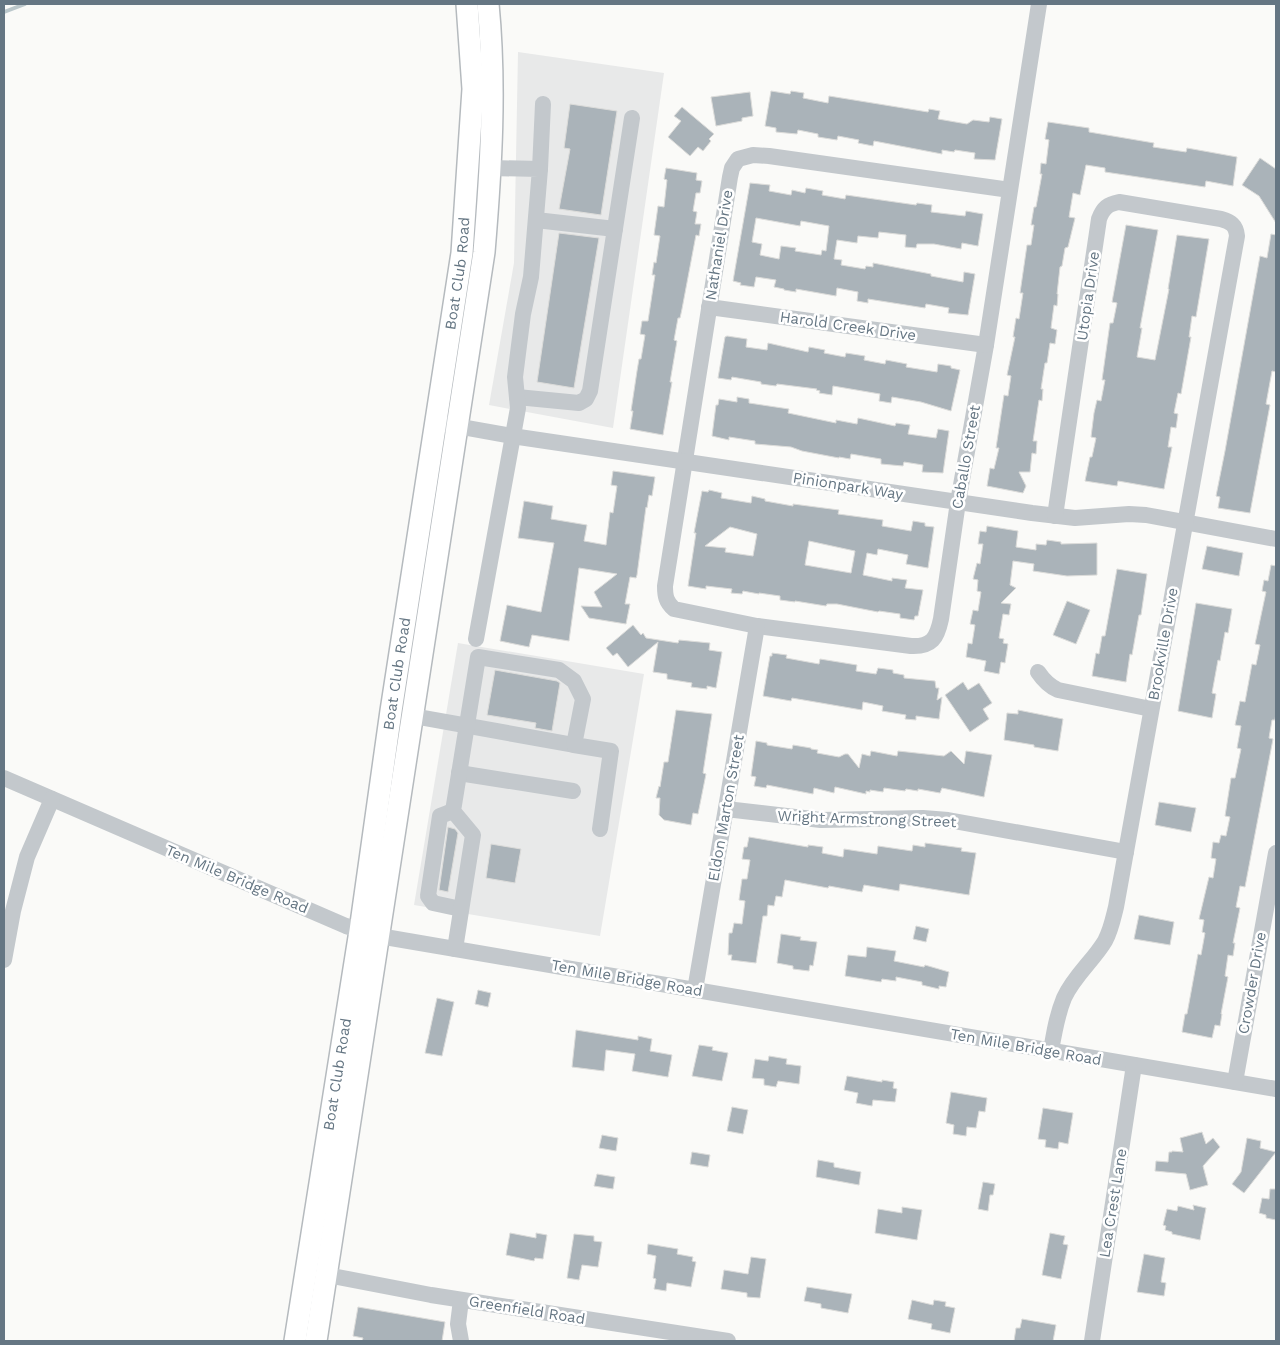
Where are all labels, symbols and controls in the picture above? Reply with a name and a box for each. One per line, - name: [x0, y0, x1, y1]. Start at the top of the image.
- street label: Nathaniel Drive: [701, 188, 737, 302]
- street label: Boat Club Road: [441, 216, 473, 331]
- street label: Utopia Drive: [1073, 250, 1103, 342]
- street label: Harold Creek Drive: [779, 308, 917, 344]
- street label: Caballo Street: [948, 403, 984, 510]
- street label: Pinionpark Way: [792, 468, 905, 504]
- street label: Brookville Drive: [1144, 586, 1182, 702]
- street label: Boat Club Road: [379, 616, 414, 731]
- street label: Eldon Marton Street: [704, 733, 748, 883]
- street label: Wright Armstrong Street: [777, 807, 957, 831]
- street label: Ten Mile Bridge Road: [163, 841, 311, 917]
- street label: Crowder Drive: [1234, 930, 1270, 1036]
- street label: Ten Mile Bridge Road: [550, 956, 704, 1000]
- street label: Boat Club Road: [319, 1017, 355, 1132]
- street label: Ten Mile Bridge Road: [949, 1025, 1103, 1069]
- street label: Lea Crest Lane: [1095, 1147, 1131, 1259]
- street label: Greenfield Road: [468, 1292, 586, 1328]

